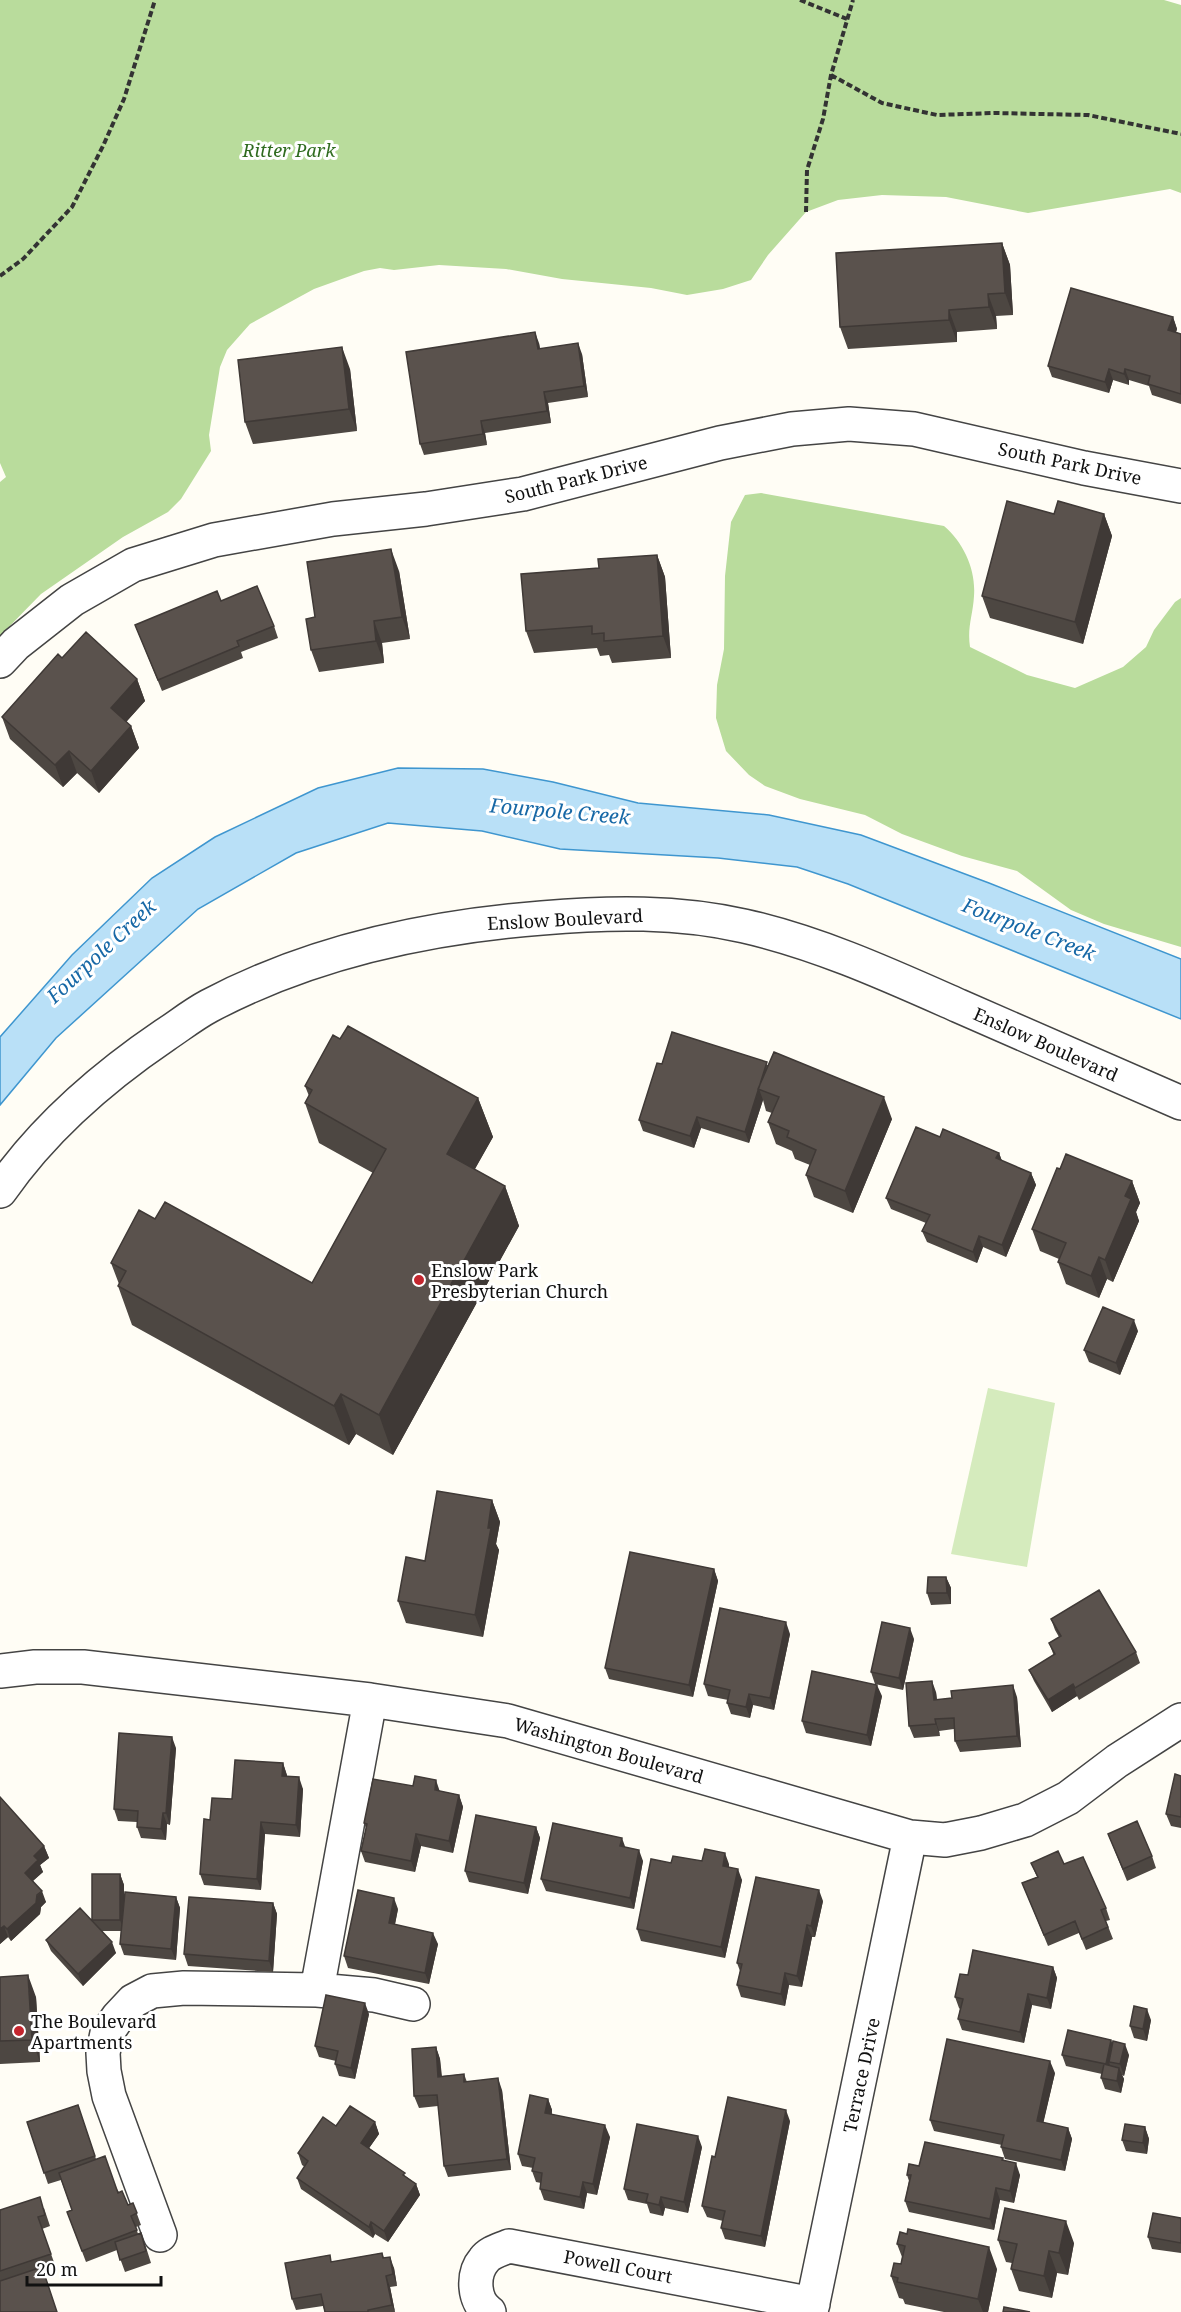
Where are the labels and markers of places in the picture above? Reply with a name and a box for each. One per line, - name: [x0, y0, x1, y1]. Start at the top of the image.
- place label: Enslow Park Presbyterian Church: [431, 1258, 608, 1303]
- marker: Enslow Park Presbyterian Church: [412, 1273, 426, 1287]
- place label: The Boulevard Apartments: [31, 2009, 157, 2054]
- marker: The Boulevard Apartments: [12, 2024, 26, 2038]

